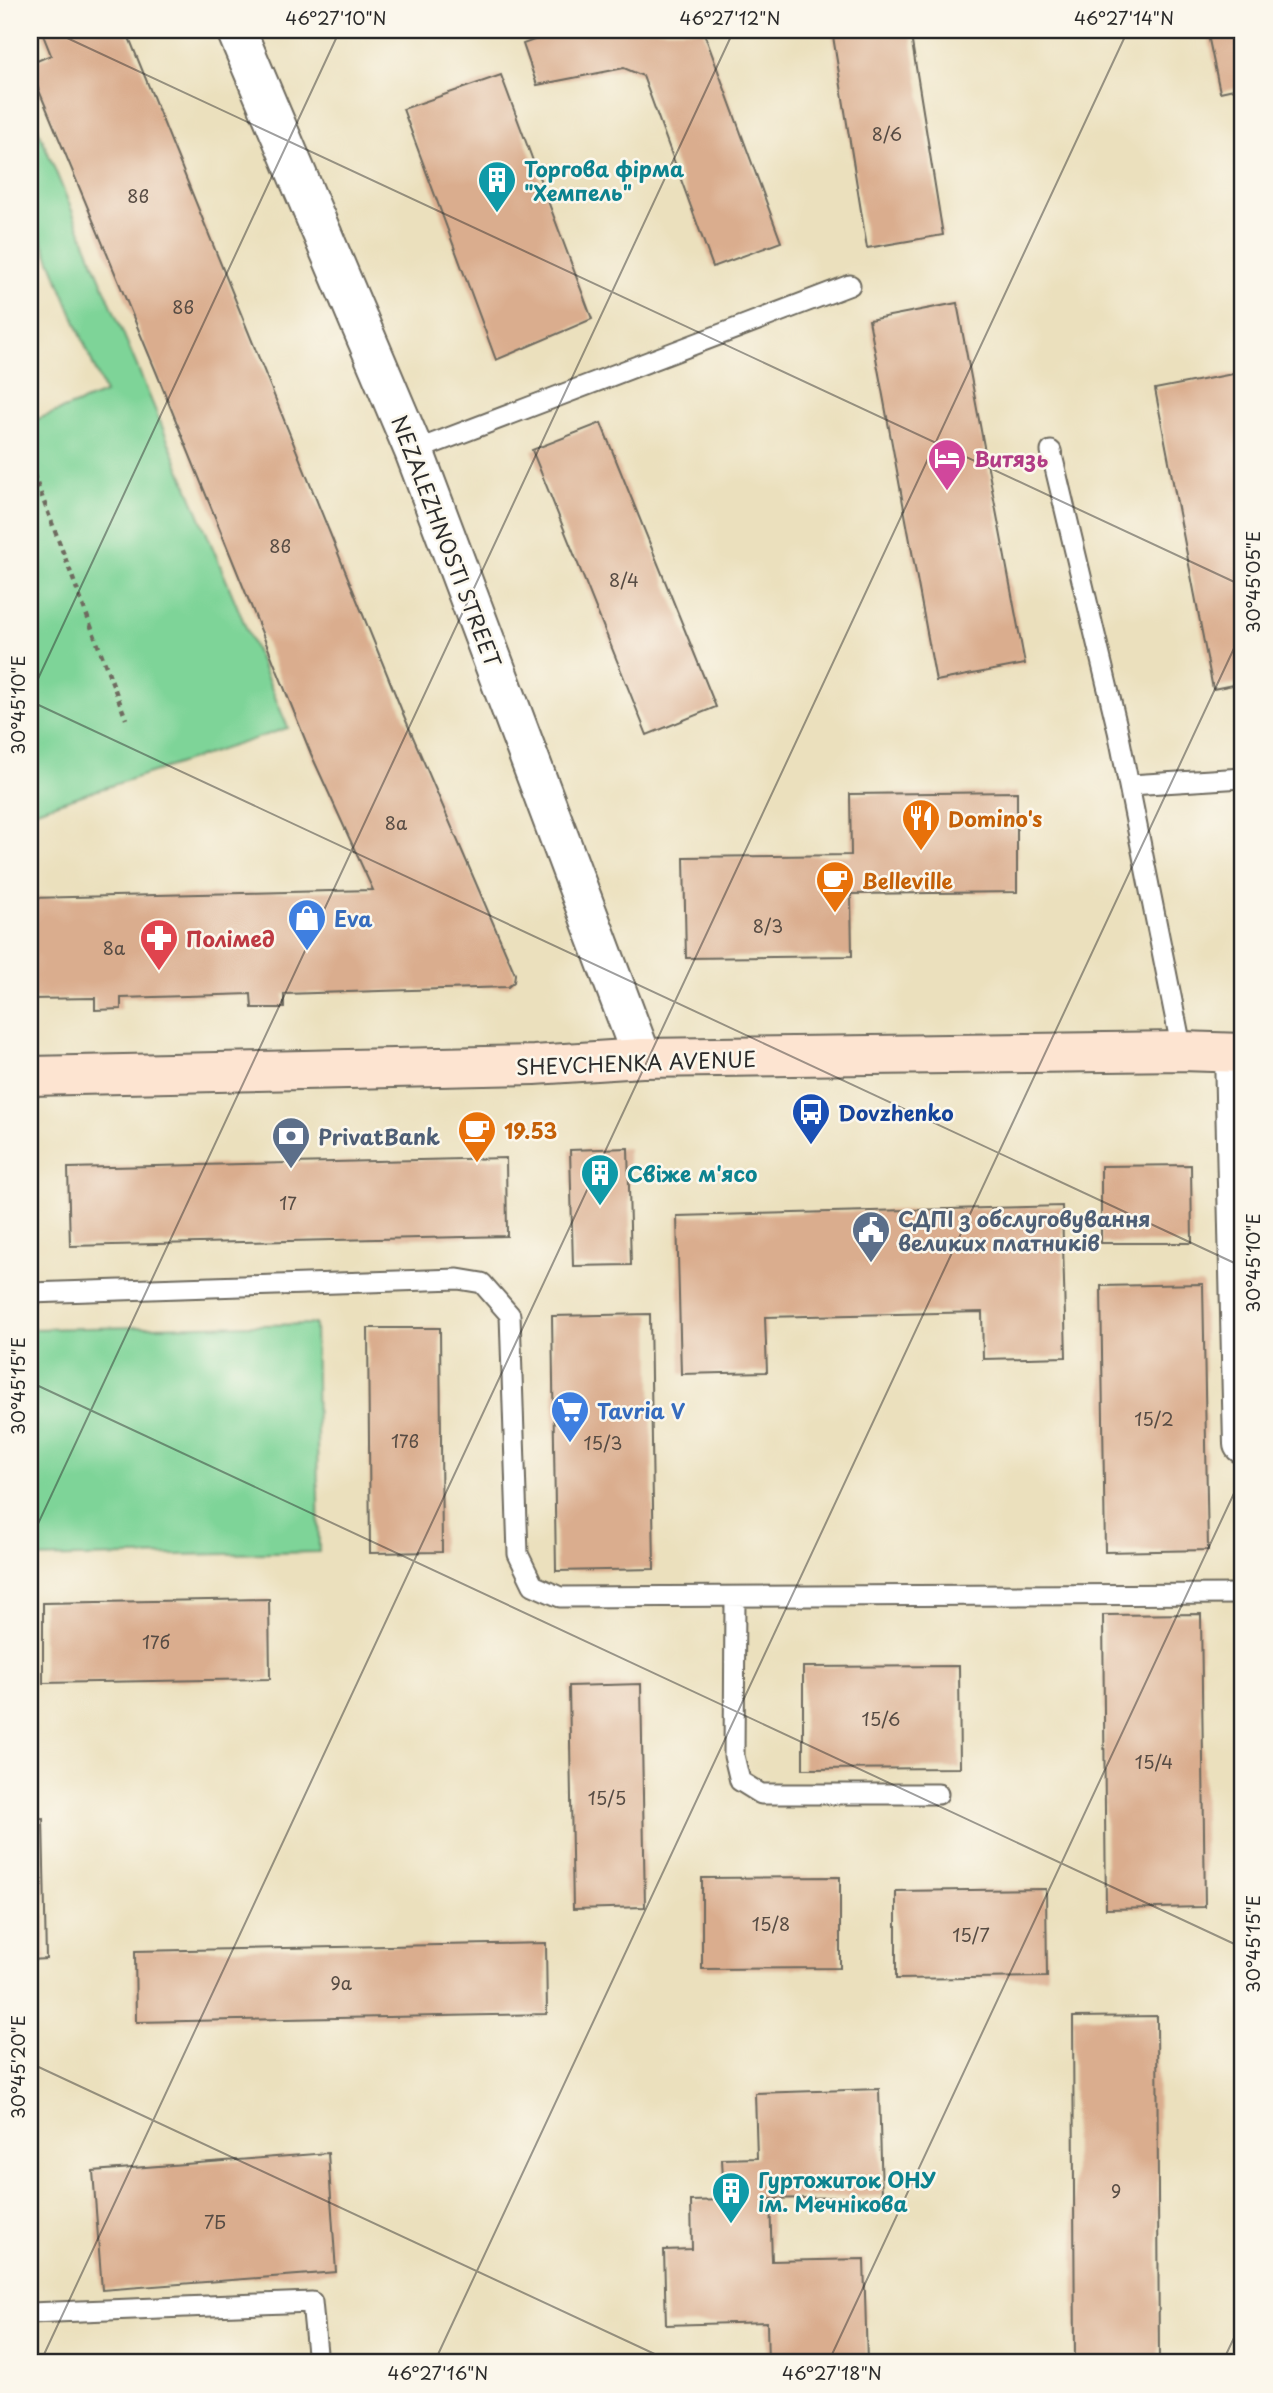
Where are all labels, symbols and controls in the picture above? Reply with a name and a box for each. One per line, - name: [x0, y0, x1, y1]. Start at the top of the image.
- text: 46°27'10"N: [285, 4, 387, 31]
- text: 46°27'12"N: [680, 4, 780, 31]
- text: 46°27'14"N: [1074, 4, 1174, 31]
- house number: 8/6: [872, 120, 902, 147]
- place label: Торгова фірма "Хемпель": [524, 152, 685, 208]
- building icon: Торгова фірма "Хемпель": [476, 159, 518, 214]
- house number: 8в: [127, 182, 149, 209]
- house number: 8в: [172, 293, 194, 320]
- street label: NEZALEZHNOSTI STREET: [384, 410, 510, 672]
- hotel icon: Витязь: [926, 437, 968, 492]
- place label: Витязь: [974, 442, 1048, 474]
- text: 30°45'05"E: [1239, 531, 1266, 633]
- house number: 8в: [269, 532, 291, 559]
- house number: 8/4: [609, 566, 639, 593]
- text: 30°45'10"E: [4, 655, 31, 755]
- restaurant icon: Domino's: [900, 797, 942, 852]
- place label: Domino's: [948, 802, 1042, 834]
- house number: 8а: [385, 809, 408, 836]
- cafe icon: Belleville: [814, 859, 856, 914]
- place label: Belleville: [862, 864, 953, 896]
- shop icon: Eva: [286, 897, 328, 952]
- place label: Eva: [334, 902, 373, 934]
- house number: 8/3: [753, 912, 783, 939]
- pharmacy icon: Полімед: [138, 917, 180, 972]
- place label: Полімед: [186, 922, 275, 954]
- house number: 8а: [103, 934, 126, 961]
- street label: SHEVCHENKA AVENUE: [515, 1042, 757, 1082]
- bus stop icon: Dovzhenko: [790, 1091, 832, 1146]
- place label: Dovzhenko: [838, 1096, 954, 1128]
- cafe icon: 19.53: [456, 1109, 498, 1164]
- place label: 19.53: [504, 1114, 557, 1146]
- bank icon: PrivatBank: [270, 1115, 312, 1170]
- place label: PrivatBank: [318, 1120, 440, 1152]
- building icon: Свіже м'ясо: [579, 1152, 621, 1207]
- place label: Свіже м'ясо: [627, 1157, 757, 1189]
- house number: 17: [279, 1189, 297, 1216]
- place label: СДПІ з обслуговування великих платників: [898, 1202, 1150, 1258]
- public building icon: СДПІ з обслуговування великих платників: [850, 1209, 892, 1264]
- text: 30°45'10"E: [1239, 1213, 1266, 1313]
- text: 30°45'15"E: [4, 1337, 31, 1435]
- supermarket icon: Tavria V: [549, 1389, 591, 1444]
- place label: Tavria V: [597, 1394, 686, 1426]
- house number: 15/2: [1134, 1405, 1174, 1432]
- house number: 17в: [391, 1427, 419, 1454]
- house number: 15/3: [584, 1429, 622, 1456]
- house number: 17б: [142, 1628, 171, 1655]
- house number: 15/6: [862, 1705, 900, 1732]
- house number: 15/4: [1135, 1748, 1173, 1775]
- house number: 15/5: [588, 1784, 626, 1811]
- text: 30°45'15"E: [1239, 1895, 1266, 1993]
- house number: 15/8: [752, 1910, 790, 1937]
- house number: 15/7: [952, 1921, 990, 1948]
- house number: 9а: [330, 1969, 353, 1996]
- text: 30°45'20"E: [4, 2015, 31, 2119]
- place label: Гуртожиток ОНУ ім. Мечнікова: [758, 2163, 937, 2219]
- building icon: Гуртожиток ОНУ ім. Мечнікова: [710, 2170, 752, 2225]
- house number: 9: [1111, 2177, 1121, 2204]
- house number: 7Б: [204, 2208, 226, 2235]
- text: 46°27'16"N: [388, 2359, 488, 2386]
- text: 46°27'18"N: [782, 2359, 882, 2386]

